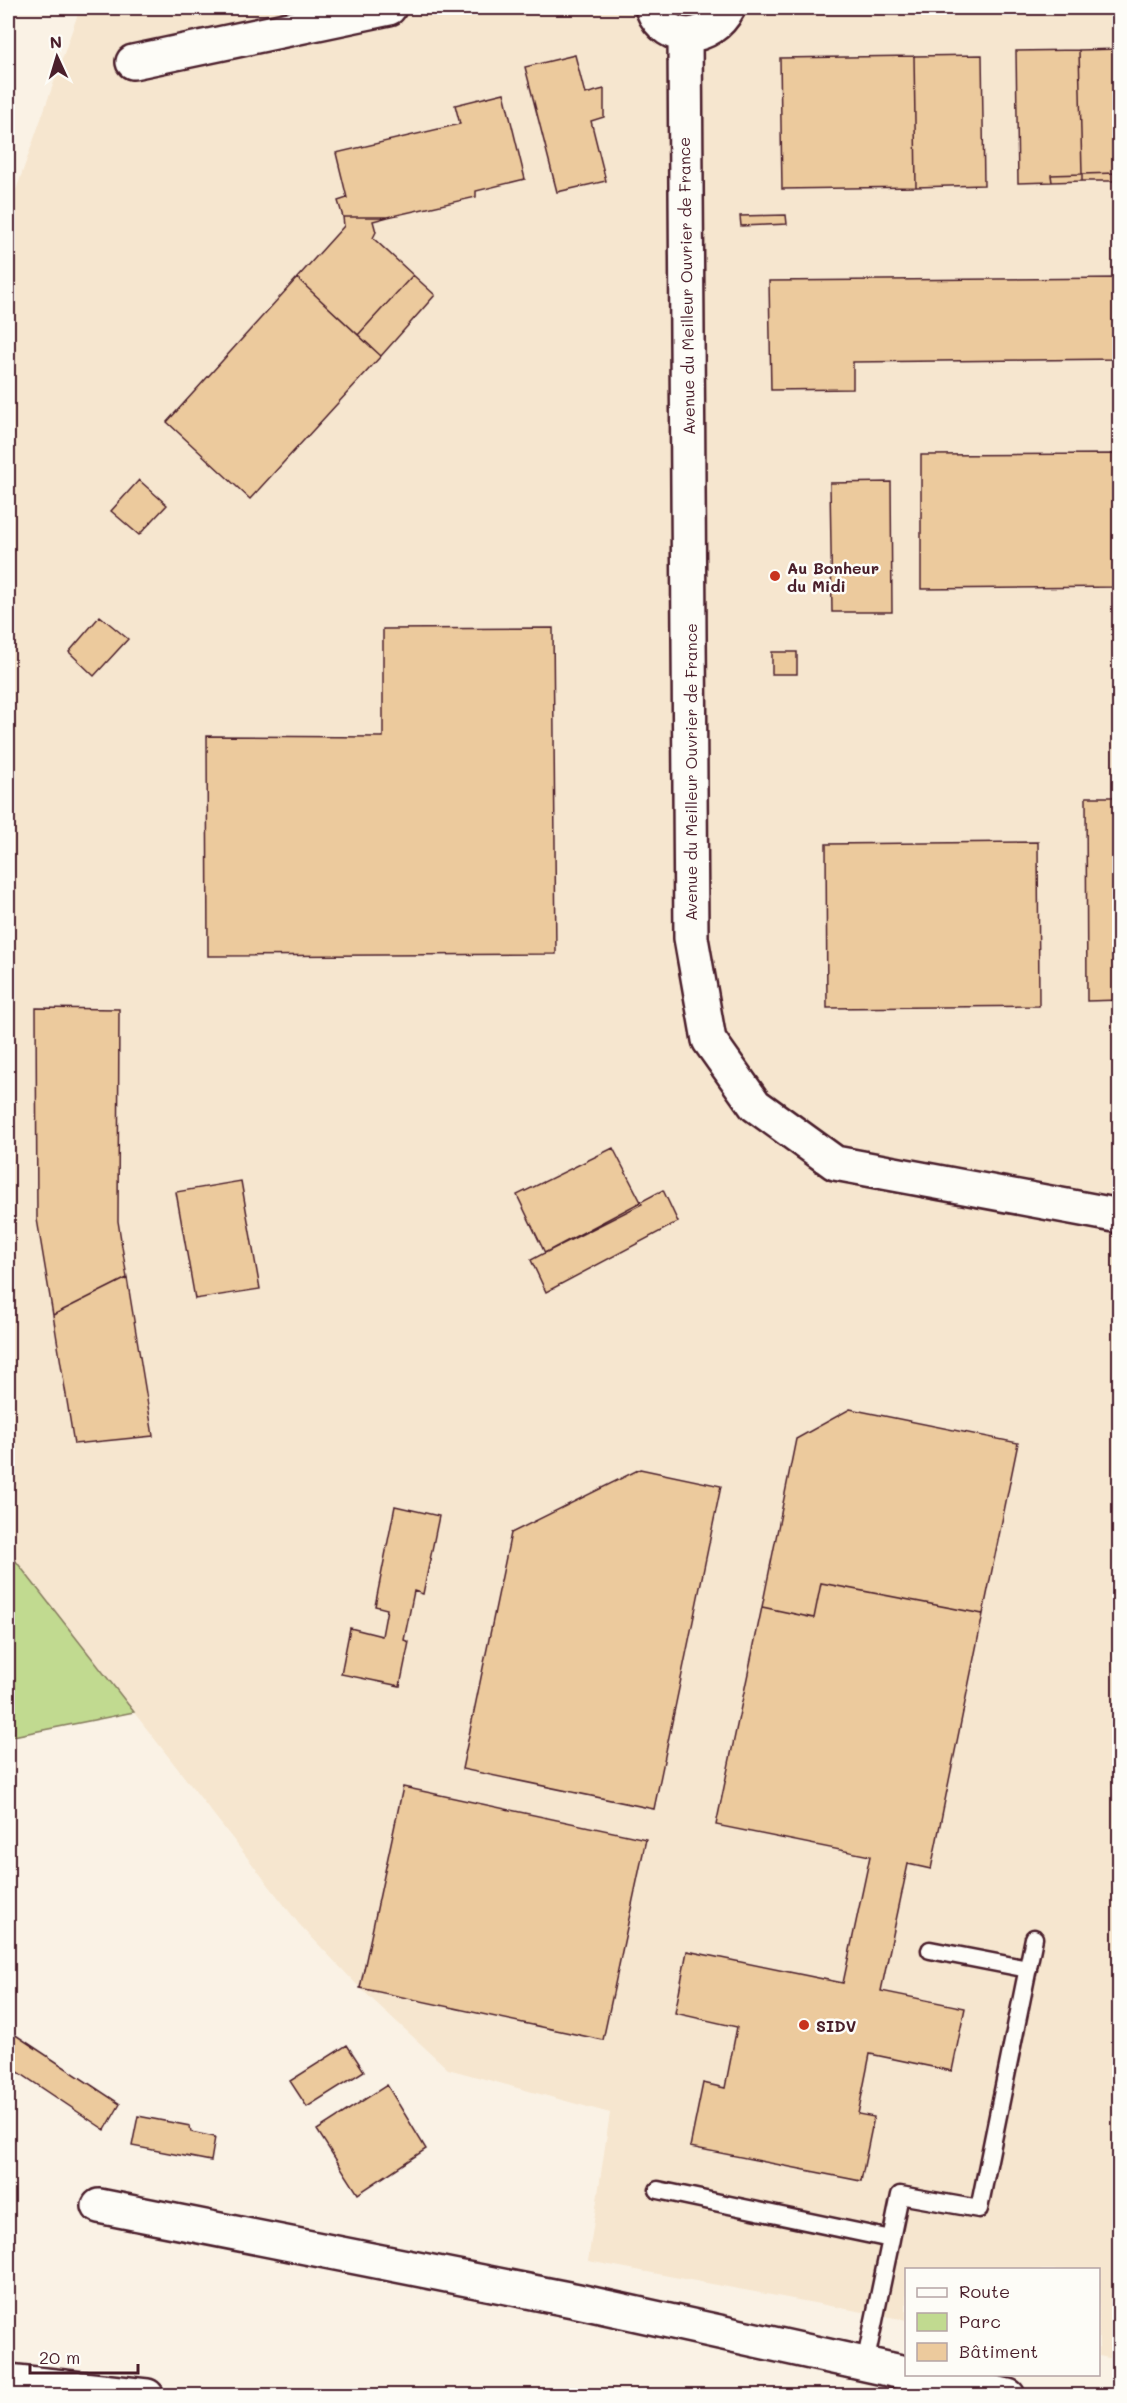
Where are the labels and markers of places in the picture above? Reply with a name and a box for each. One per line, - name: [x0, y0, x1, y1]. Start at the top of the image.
- place label: Au Bonheur du Midi: [787, 557, 879, 596]
- marker: Au Bonheur du Midi: [768, 569, 782, 583]
- place label: SIDV: [816, 2015, 856, 2036]
- marker: SIDV: [797, 2018, 811, 2032]

